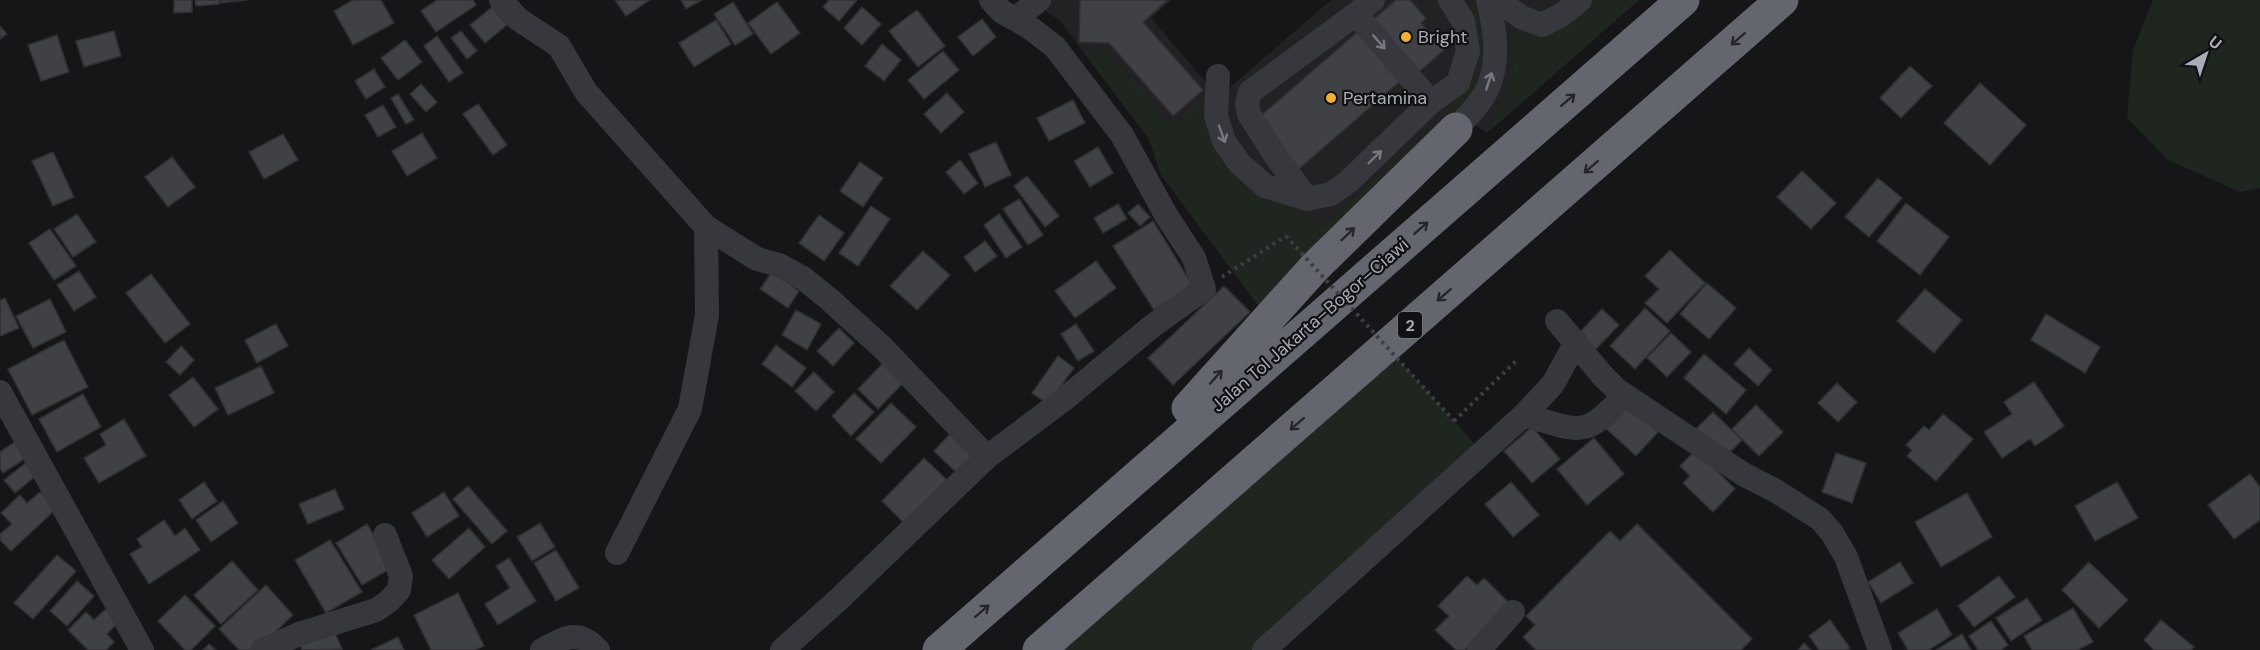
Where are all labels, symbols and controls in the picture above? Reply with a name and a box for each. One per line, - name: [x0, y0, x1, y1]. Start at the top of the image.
- north arrow: [2176, 24, 2236, 84]
- place label: Bright: [1418, 25, 1467, 49]
- marker: Bright: [1399, 30, 1413, 44]
- text: U: [2204, 31, 2226, 54]
- one-way arrow: [1730, 32, 1746, 45]
- one-way arrow: [1372, 34, 1386, 49]
- one-way arrow: [1484, 72, 1495, 91]
- place label: Pertamina: [1343, 86, 1427, 110]
- marker: Pertamina: [1324, 91, 1338, 105]
- one-way arrow: [1560, 93, 1575, 107]
- one-way arrow: [1218, 124, 1229, 143]
- one-way arrow: [1367, 149, 1382, 164]
- one-way arrow: [1584, 160, 1599, 174]
- one-way arrow: [1414, 221, 1429, 235]
- one-way arrow: [1341, 227, 1356, 242]
- street label: Jalan Tol Jakarta–Bogor–Ciawi: [1206, 233, 1414, 417]
- one-way arrow: [1437, 288, 1452, 302]
- road number: 2: [1398, 312, 1422, 338]
- one-way arrow: [1209, 370, 1223, 385]
- one-way arrow: [1290, 417, 1305, 431]
- one-way arrow: [975, 604, 990, 618]

